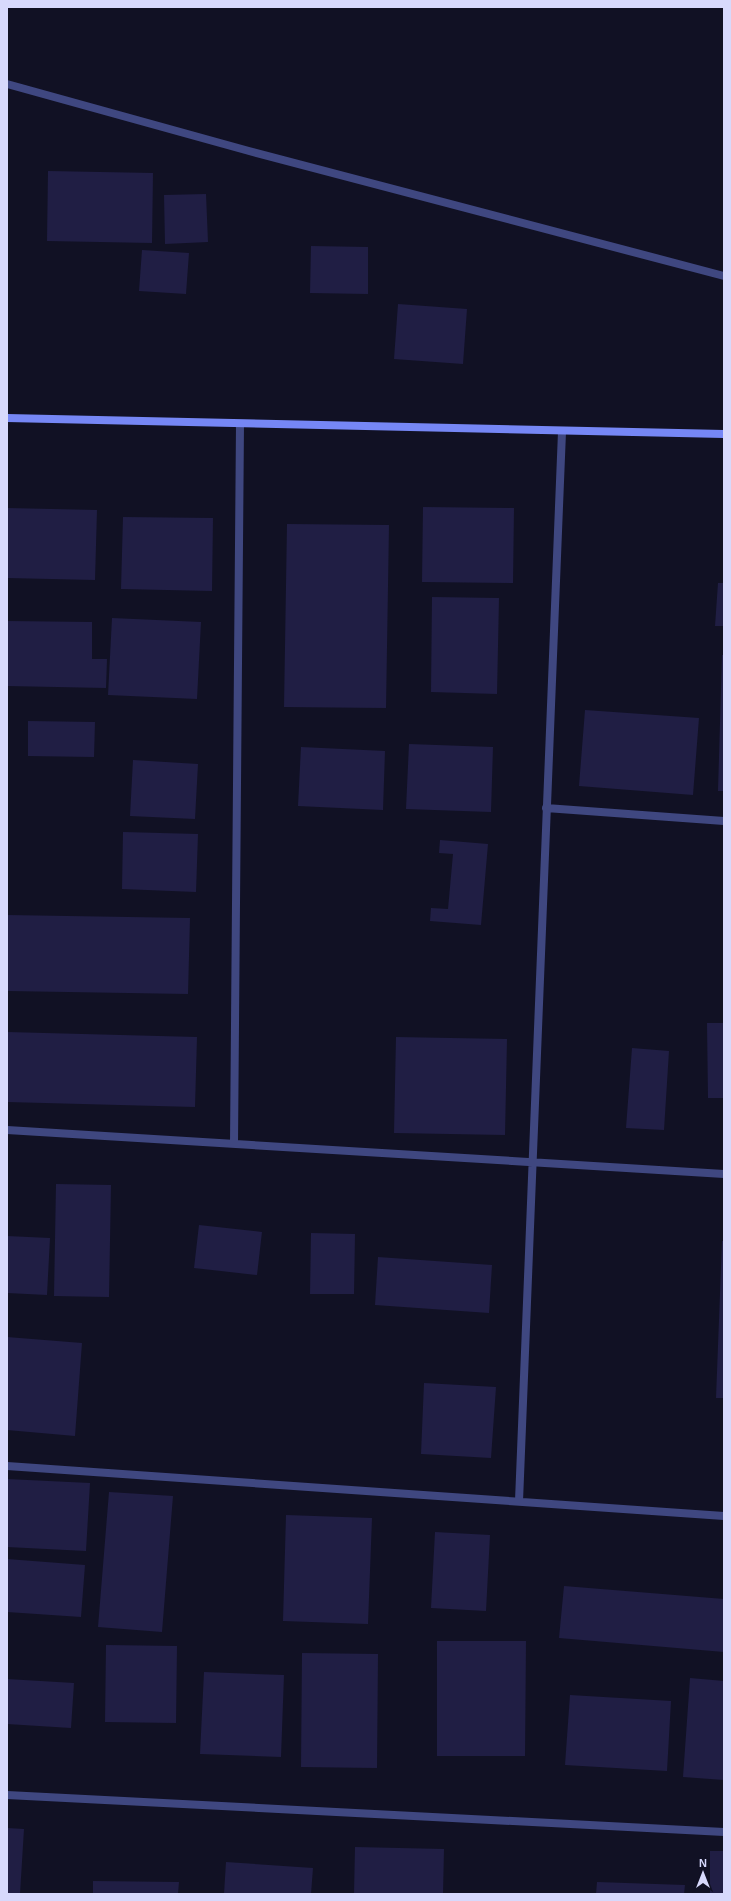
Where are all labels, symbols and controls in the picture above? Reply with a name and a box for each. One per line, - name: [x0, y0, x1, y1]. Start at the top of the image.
- north arrow: [683, 1853, 723, 1893]
- text: N: [699, 1857, 707, 1869]

